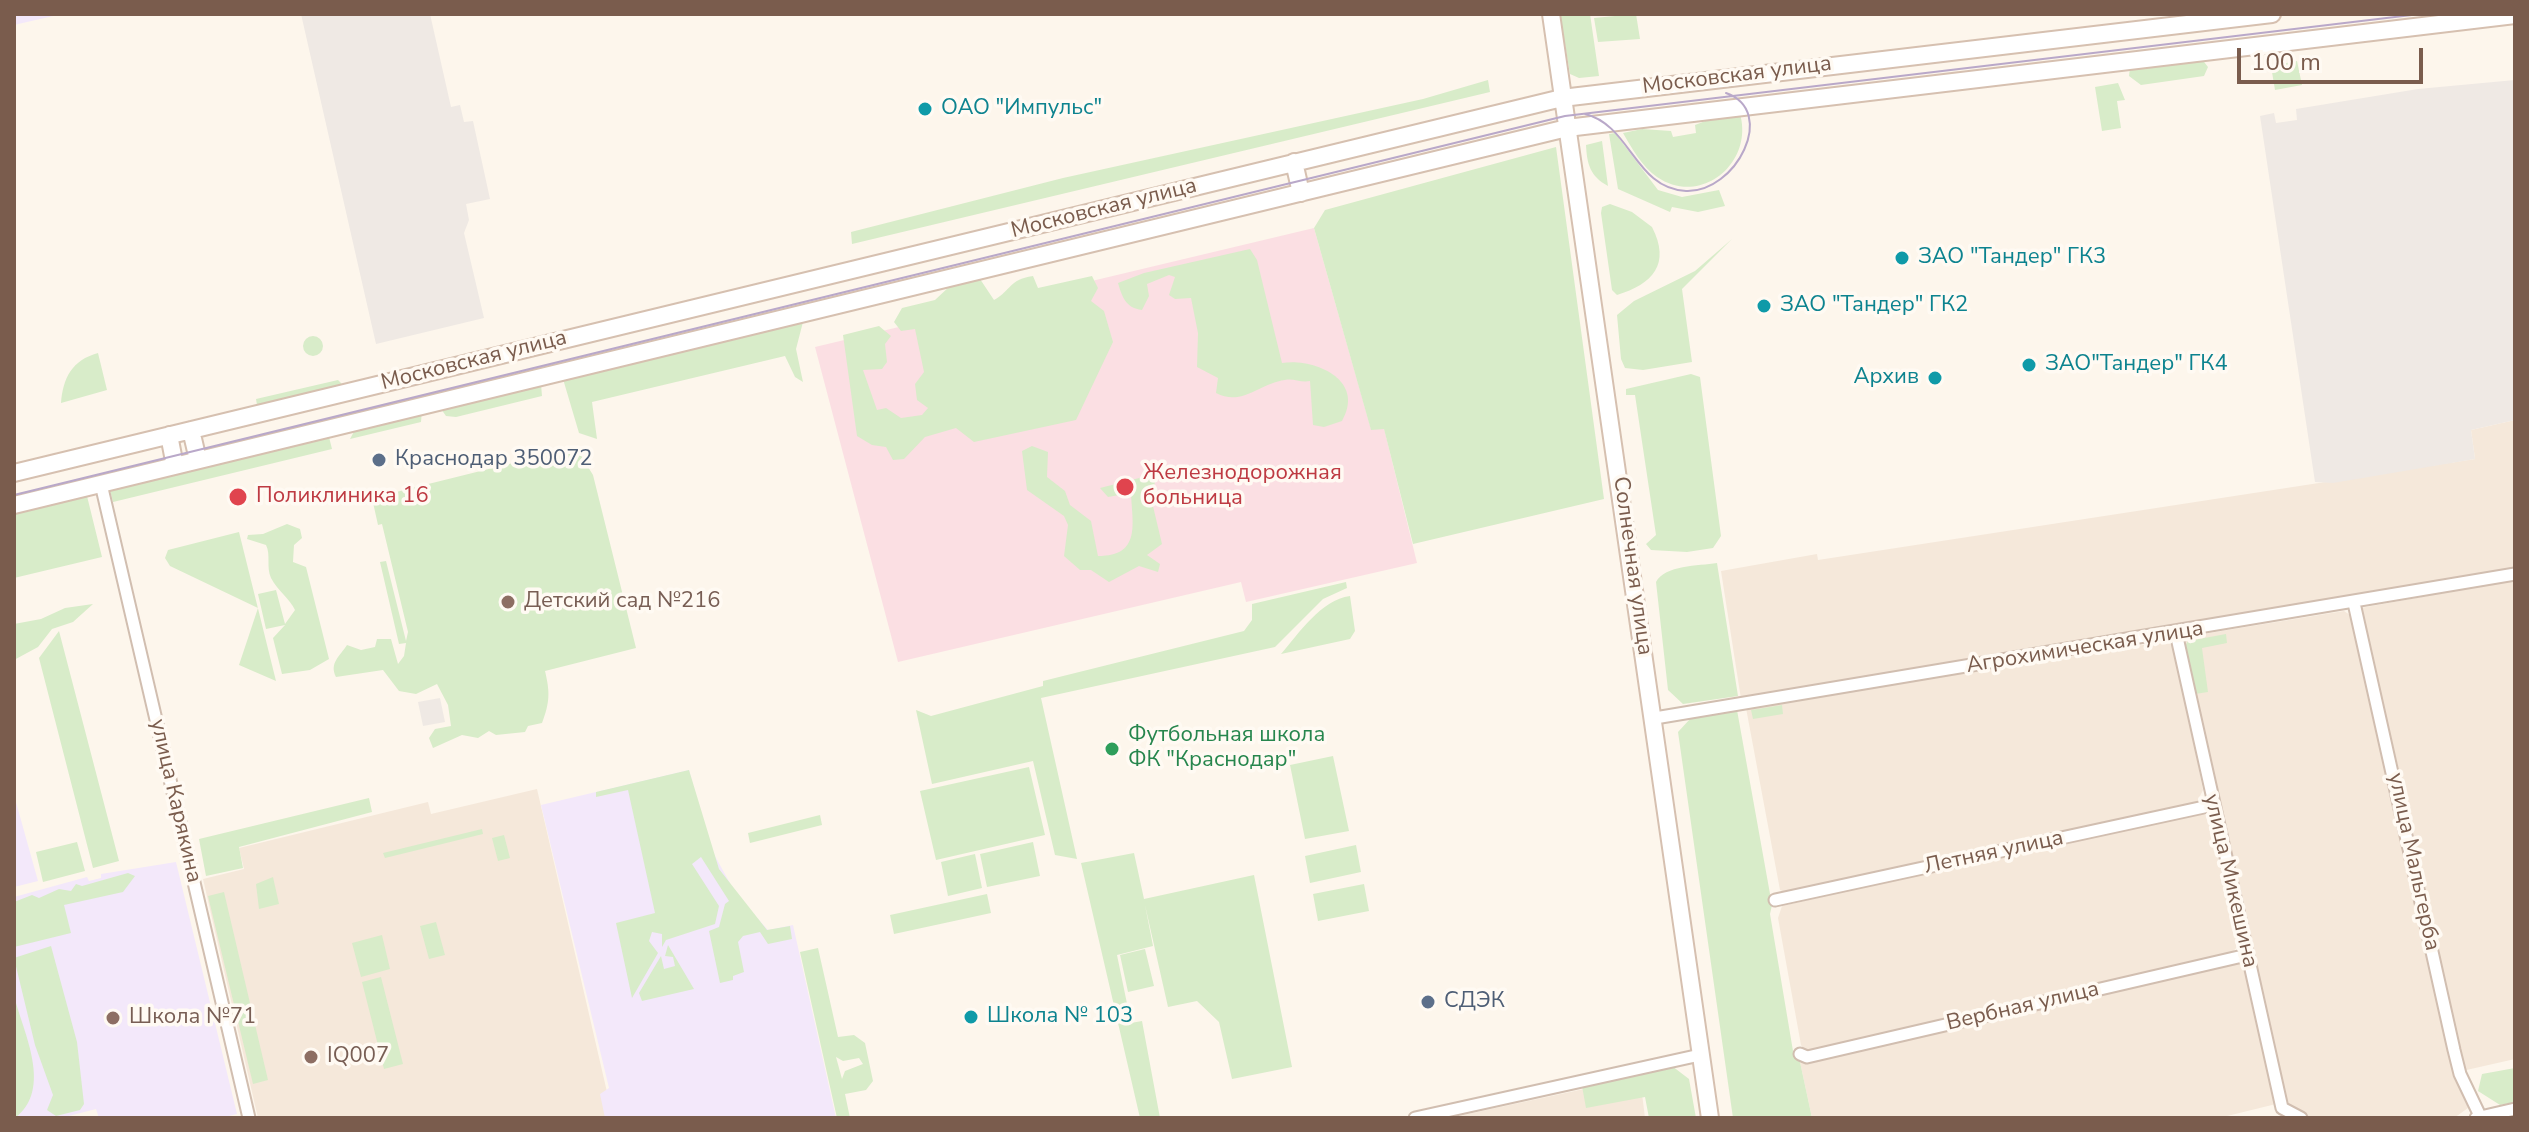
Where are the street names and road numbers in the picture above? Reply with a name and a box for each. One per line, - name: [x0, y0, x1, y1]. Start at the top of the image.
- street label: Московская улица: [1641, 51, 1833, 101]
- street label: Московская улица: [1008, 173, 1200, 245]
- street label: Московская улица: [378, 325, 570, 397]
- street label: Солнечная улица: [1606, 475, 1658, 657]
- street label: Агрохимическая улица: [1965, 616, 2205, 680]
- street label: улица Карякина: [143, 717, 207, 885]
- street label: улица Мальгерба: [2381, 771, 2445, 953]
- street label: улица Микешина: [2197, 792, 2263, 970]
- street label: Летняя улица: [1922, 825, 2066, 881]
- street label: Вербная улица: [1944, 977, 2102, 1037]

